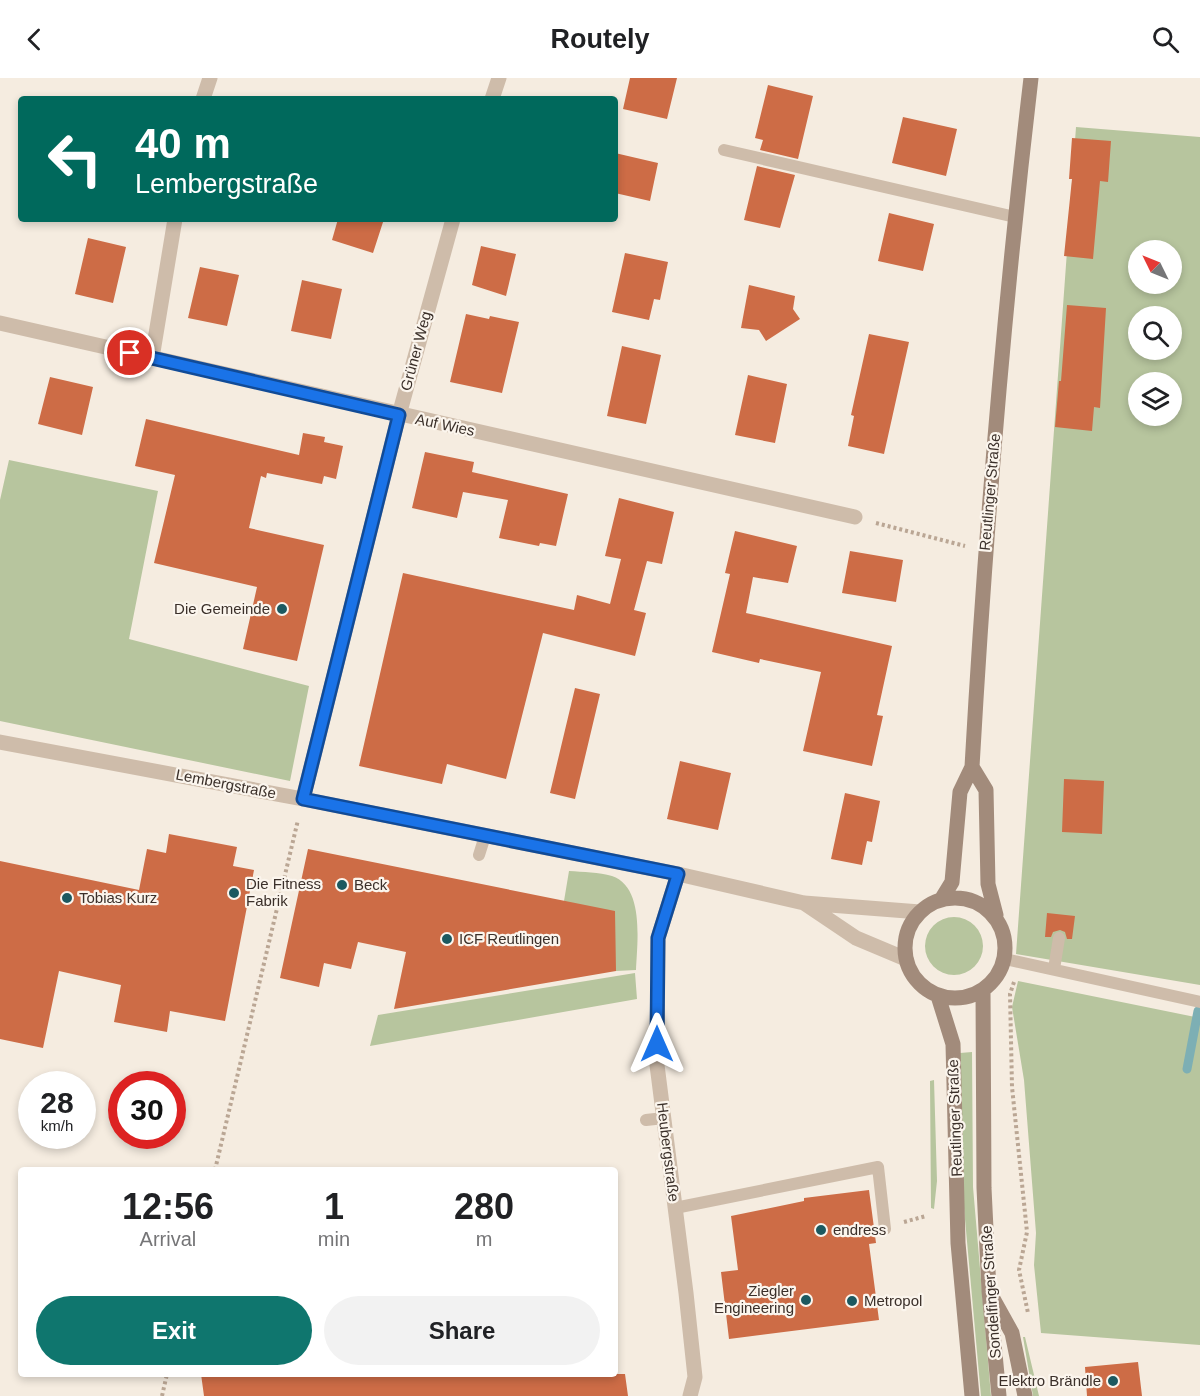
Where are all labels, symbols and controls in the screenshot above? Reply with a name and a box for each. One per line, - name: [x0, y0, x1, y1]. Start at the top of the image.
- icon: back: [18, 23, 51, 56]
- icon: search: [1149, 23, 1182, 56]
- text: Routely: [550, 24, 650, 54]
- icon: left: [36, 120, 114, 198]
- text: 40 m: [135, 120, 231, 167]
- text: Lembergstraße: [135, 169, 318, 199]
- north arrow: [1128, 240, 1182, 294]
- map controls: [1128, 240, 1182, 426]
- button: search: [1128, 306, 1182, 360]
- street label: Grüner Weg: [397, 309, 434, 392]
- pin: [104, 327, 155, 378]
- icon: arrive: [113, 336, 146, 369]
- button: layers: [1128, 372, 1182, 426]
- street label: Auf Wies: [414, 410, 476, 439]
- street label: Reutlinger Straße: [976, 433, 1003, 551]
- place label: Die Gemeinde: [174, 600, 270, 617]
- marker: Die Gemeinde: [275, 602, 289, 616]
- street label: Lembergstraße: [175, 765, 278, 802]
- place label: Die Fitness Fabrik: [246, 875, 321, 909]
- place label: Beck: [354, 876, 388, 893]
- marker: Beck: [335, 878, 349, 892]
- marker: Die Fitness Fabrik: [227, 886, 241, 900]
- place label: Tobias Kurz: [79, 889, 157, 906]
- marker: Tobias Kurz: [60, 891, 74, 905]
- place label: ICF Reutlingen: [459, 930, 559, 947]
- marker: ICF Reutlingen: [440, 932, 454, 946]
- position arrow: [625, 1012, 689, 1076]
- street label: Reutlinger Straße: [944, 1059, 965, 1177]
- speed limit sign: 30: [108, 1071, 186, 1149]
- text: 28: [40, 1086, 74, 1119]
- street label: Heubergstraße: [654, 1101, 683, 1203]
- text: km/h: [41, 1117, 73, 1134]
- text: 12:56: [122, 1186, 214, 1227]
- text: 1: [324, 1186, 344, 1227]
- text: 280: [454, 1186, 514, 1227]
- place label: endress: [833, 1221, 886, 1238]
- marker: endress: [814, 1223, 828, 1237]
- street label: Sondelfinger Straße: [977, 1225, 1004, 1359]
- text: Arrival: [140, 1228, 196, 1250]
- text: min: [318, 1228, 350, 1250]
- text: m: [476, 1228, 492, 1250]
- place label: Ziegler Engineering: [714, 1282, 794, 1316]
- place label: Metropol: [864, 1292, 922, 1309]
- marker: Ziegler Engineering: [799, 1293, 813, 1307]
- marker: Metropol: [845, 1294, 859, 1308]
- button: Exit: [36, 1296, 312, 1365]
- button: Share: [324, 1296, 600, 1365]
- place label: Elektro Brändle: [998, 1372, 1101, 1389]
- marker: Elektro Brändle: [1106, 1374, 1120, 1388]

